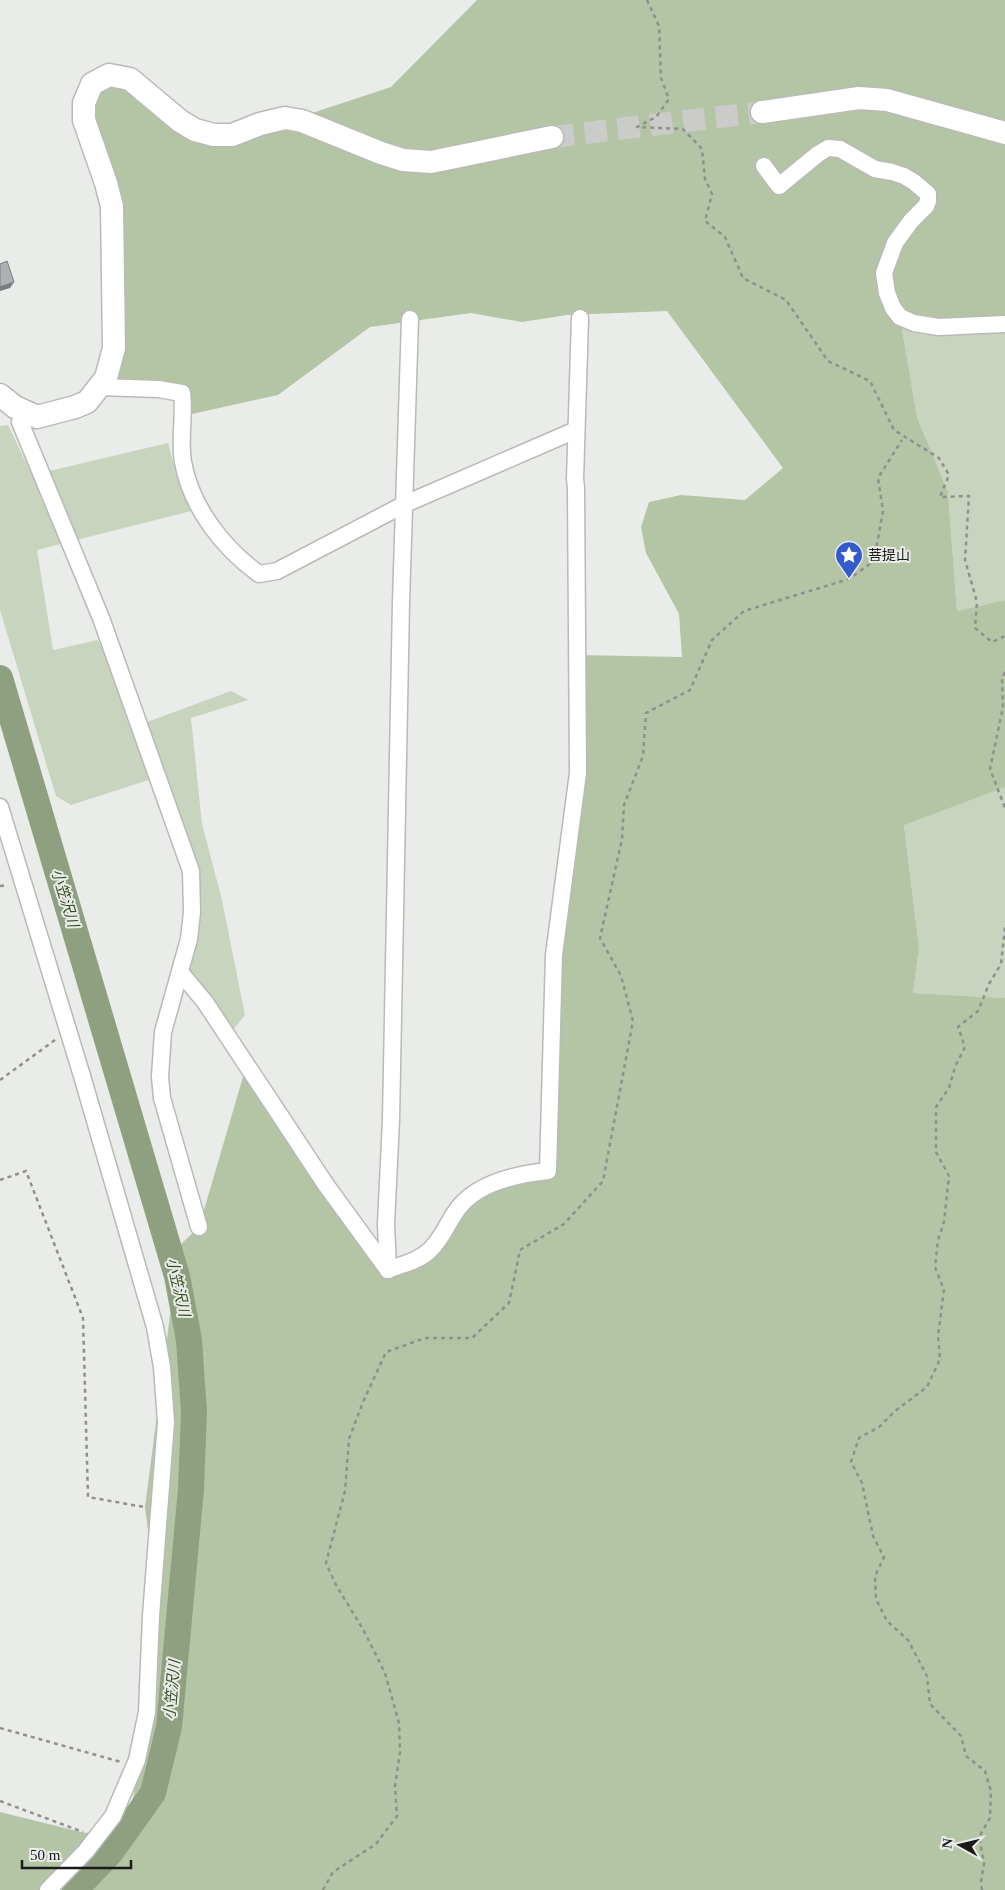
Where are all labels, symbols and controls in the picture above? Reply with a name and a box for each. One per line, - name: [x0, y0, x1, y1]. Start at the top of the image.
- place icon: 菩提山: [834, 540, 864, 579]
- place label: 菩提山: [868, 548, 910, 563]
- water label: 小笠沢川: [49, 867, 82, 931]
- water label: 小笠沢川: [163, 1256, 193, 1320]
- water label: 小笠沢川: [161, 1657, 183, 1721]
- north arrow: [935, 1820, 985, 1870]
- text: N: [939, 1837, 956, 1849]
- scale bar: [22, 1838, 131, 1870]
- text: 50 m: [30, 1847, 61, 1863]

